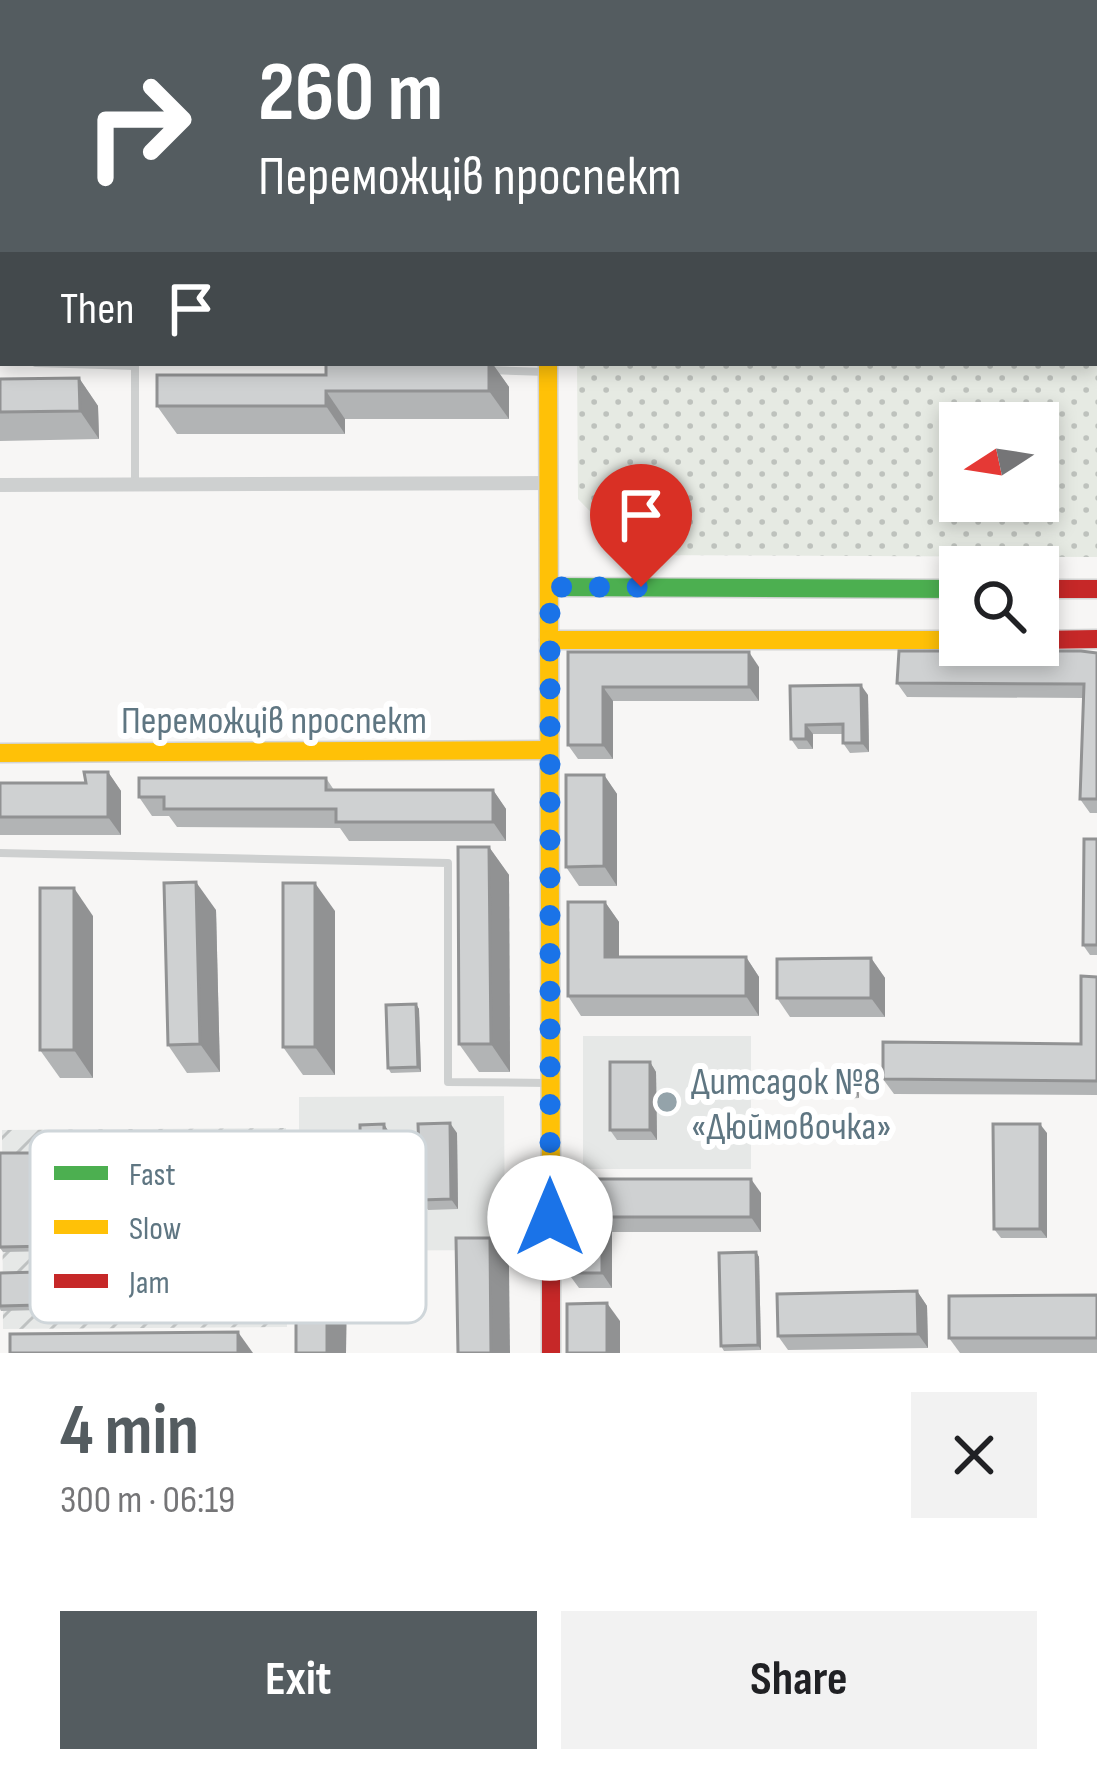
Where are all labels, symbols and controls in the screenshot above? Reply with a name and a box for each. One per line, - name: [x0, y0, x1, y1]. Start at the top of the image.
- text: 260 m: [258, 43, 443, 144]
- icon: right: [60, 48, 216, 204]
- text: Переможців проспект: [258, 145, 682, 210]
- icon: arrive: [158, 276, 224, 342]
- text: Then: [60, 282, 134, 337]
- north arrow: [939, 402, 1059, 522]
- map controls: [939, 402, 1059, 666]
- pin: [590, 464, 692, 587]
- icon: arrive: [608, 482, 674, 548]
- button: search: [939, 546, 1059, 666]
- street label: Переможців проспект: [121, 698, 427, 745]
- place label: Дитсадок №8 «Дюймовочка»: [691, 1059, 892, 1151]
- marker: Дитсадок №8 «Дюймовочка»: [654, 1089, 680, 1115]
- legend: [30, 1131, 426, 1323]
- text: Fast: [129, 1155, 176, 1195]
- position arrow: [487, 1155, 613, 1281]
- text: Slow: [129, 1209, 181, 1249]
- text: Jam: [128, 1263, 170, 1303]
- text: 4 min: [60, 1388, 199, 1475]
- button: close: [911, 1392, 1037, 1518]
- text: 300 m · 06:19: [60, 1477, 235, 1524]
- button: Exit: [60, 1611, 537, 1749]
- button: Share: [561, 1611, 1037, 1749]

